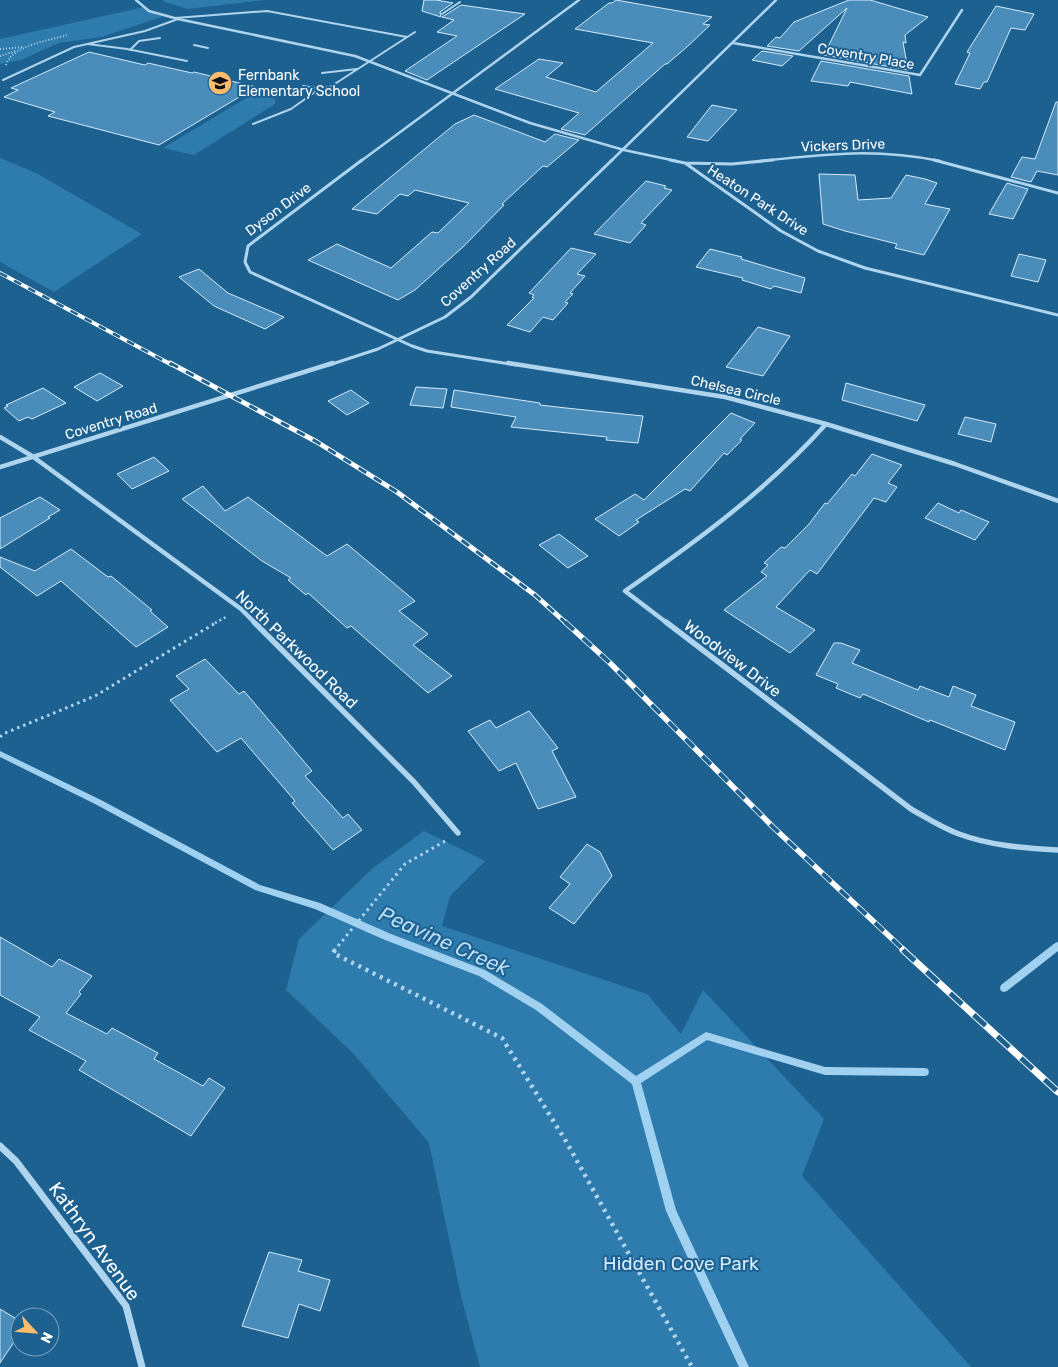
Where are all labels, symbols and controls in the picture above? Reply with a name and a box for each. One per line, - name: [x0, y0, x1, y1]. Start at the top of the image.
- street label: Coventry Place: [816, 40, 916, 73]
- place label: Fernbank Elementary School: [238, 67, 360, 100]
- school or university icon: Fernbank Elementary School: [207, 70, 233, 96]
- street label: Vickers Drive: [800, 136, 886, 155]
- street label: Heaton Park Drive: [704, 161, 812, 240]
- street label: Dyson Drive: [242, 179, 315, 240]
- street label: Coventry Road: [437, 234, 520, 311]
- street label: Chelsea Circle: [689, 372, 783, 409]
- street label: Coventry Road: [63, 399, 159, 444]
- street label: North Parkwood Road: [232, 586, 361, 712]
- street label: Woodview Drive: [680, 616, 785, 701]
- water label: Peavine Creek: [375, 901, 514, 981]
- street label: Kathryn Avenue: [44, 1178, 145, 1305]
- park label: Hidden Cove Park: [603, 1252, 759, 1275]
- north arrow: [10, 1307, 60, 1357]
- text: N: [36, 1329, 56, 1346]

